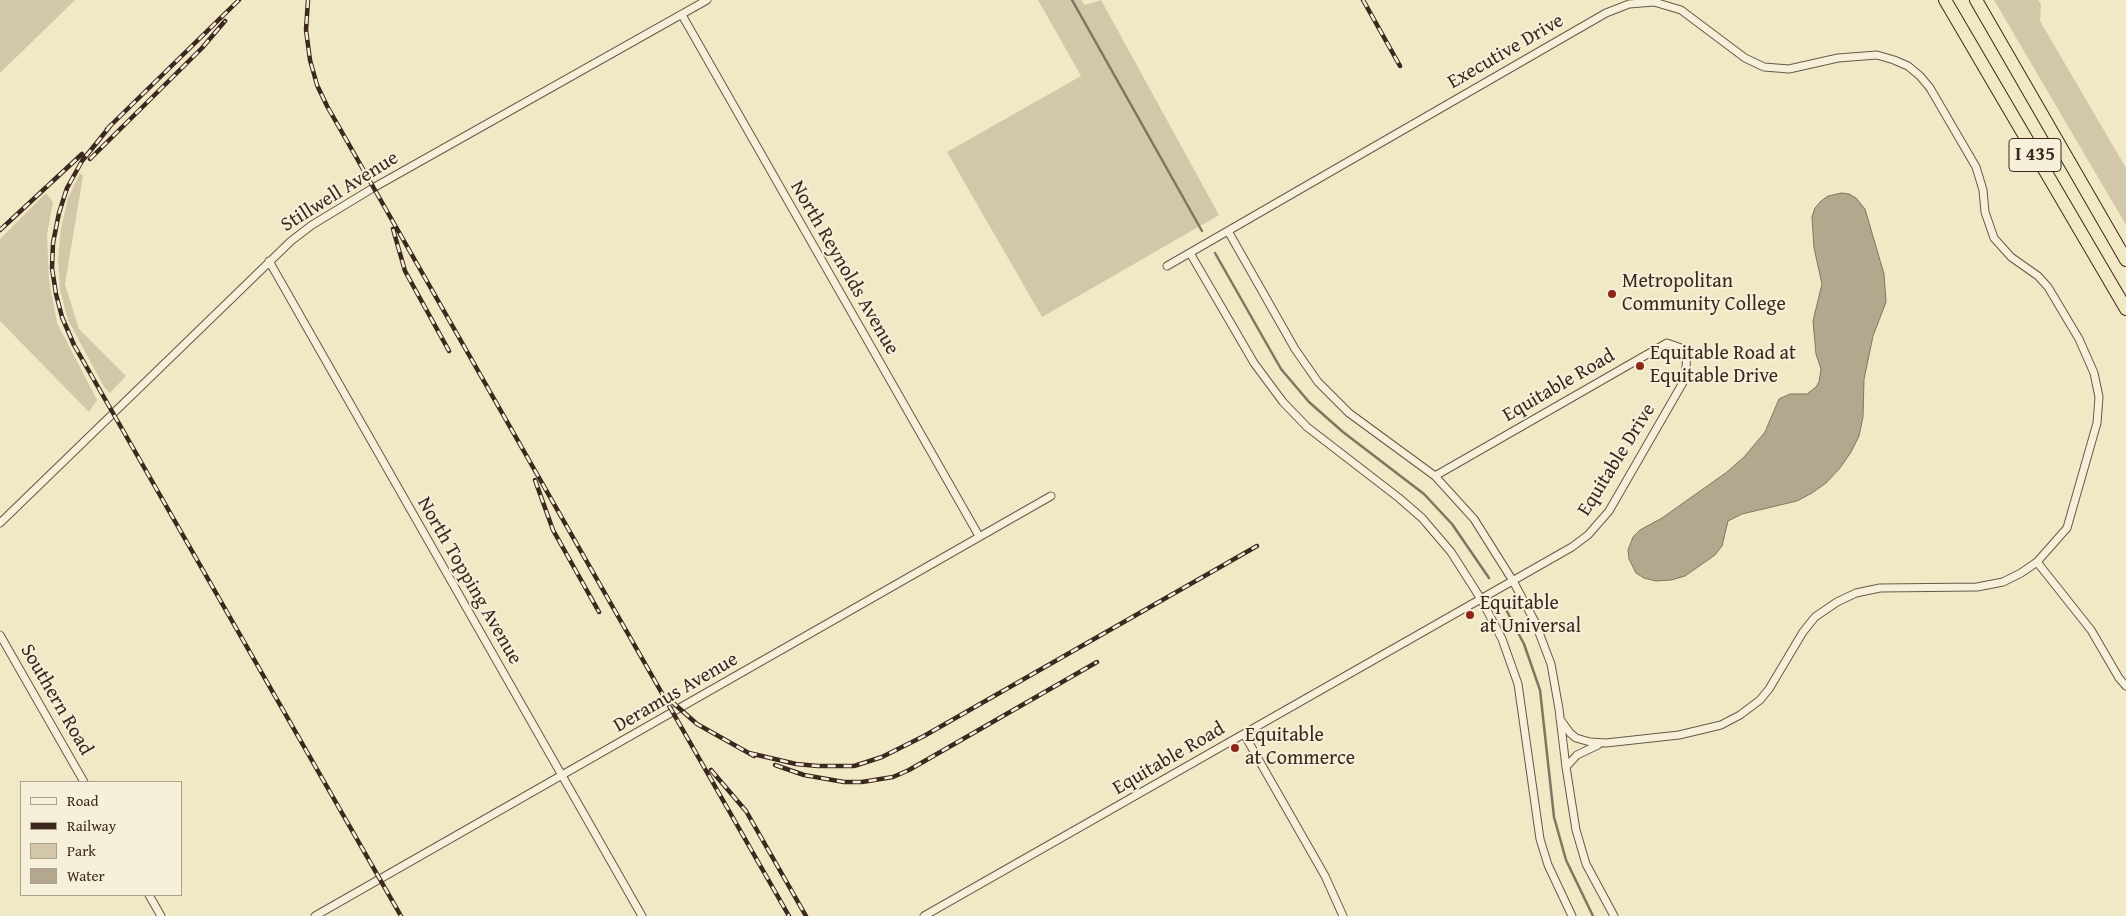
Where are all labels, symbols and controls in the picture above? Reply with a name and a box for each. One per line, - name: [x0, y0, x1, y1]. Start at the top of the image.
- street label: Executive Drive: [1444, 9, 1568, 95]
- road number: I 435: [2009, 138, 2061, 172]
- street label: Stillwell Avenue: [277, 146, 403, 238]
- street label: North Reynolds Avenue: [784, 177, 904, 359]
- place label: Metropolitan Community College: [1622, 270, 1786, 317]
- marker: Metropolitan Community College: [1606, 288, 1618, 300]
- place label: Equitable Road at Equitable Drive: [1650, 342, 1796, 389]
- street label: Equitable Road: [1499, 344, 1619, 428]
- marker: Equitable Road at Equitable Drive: [1634, 360, 1646, 372]
- street label: Equitable Drive: [1573, 399, 1661, 521]
- street label: North Topping Avenue: [411, 493, 527, 669]
- place label: Equitable at Universal: [1480, 592, 1581, 639]
- marker: Equitable at Universal: [1464, 609, 1476, 621]
- street label: Southern Road: [15, 640, 97, 760]
- street label: Deramus Avenue: [609, 648, 743, 738]
- street label: Equitable Road: [1109, 717, 1229, 801]
- place label: Equitable at Commerce: [1245, 724, 1355, 771]
- marker: Equitable at Commerce: [1229, 742, 1241, 754]
- legend: [20, 781, 182, 896]
- text: Road: [67, 790, 98, 811]
- text: Railway: [67, 815, 116, 836]
- text: Park: [67, 840, 96, 861]
- text: Water: [67, 865, 105, 886]

